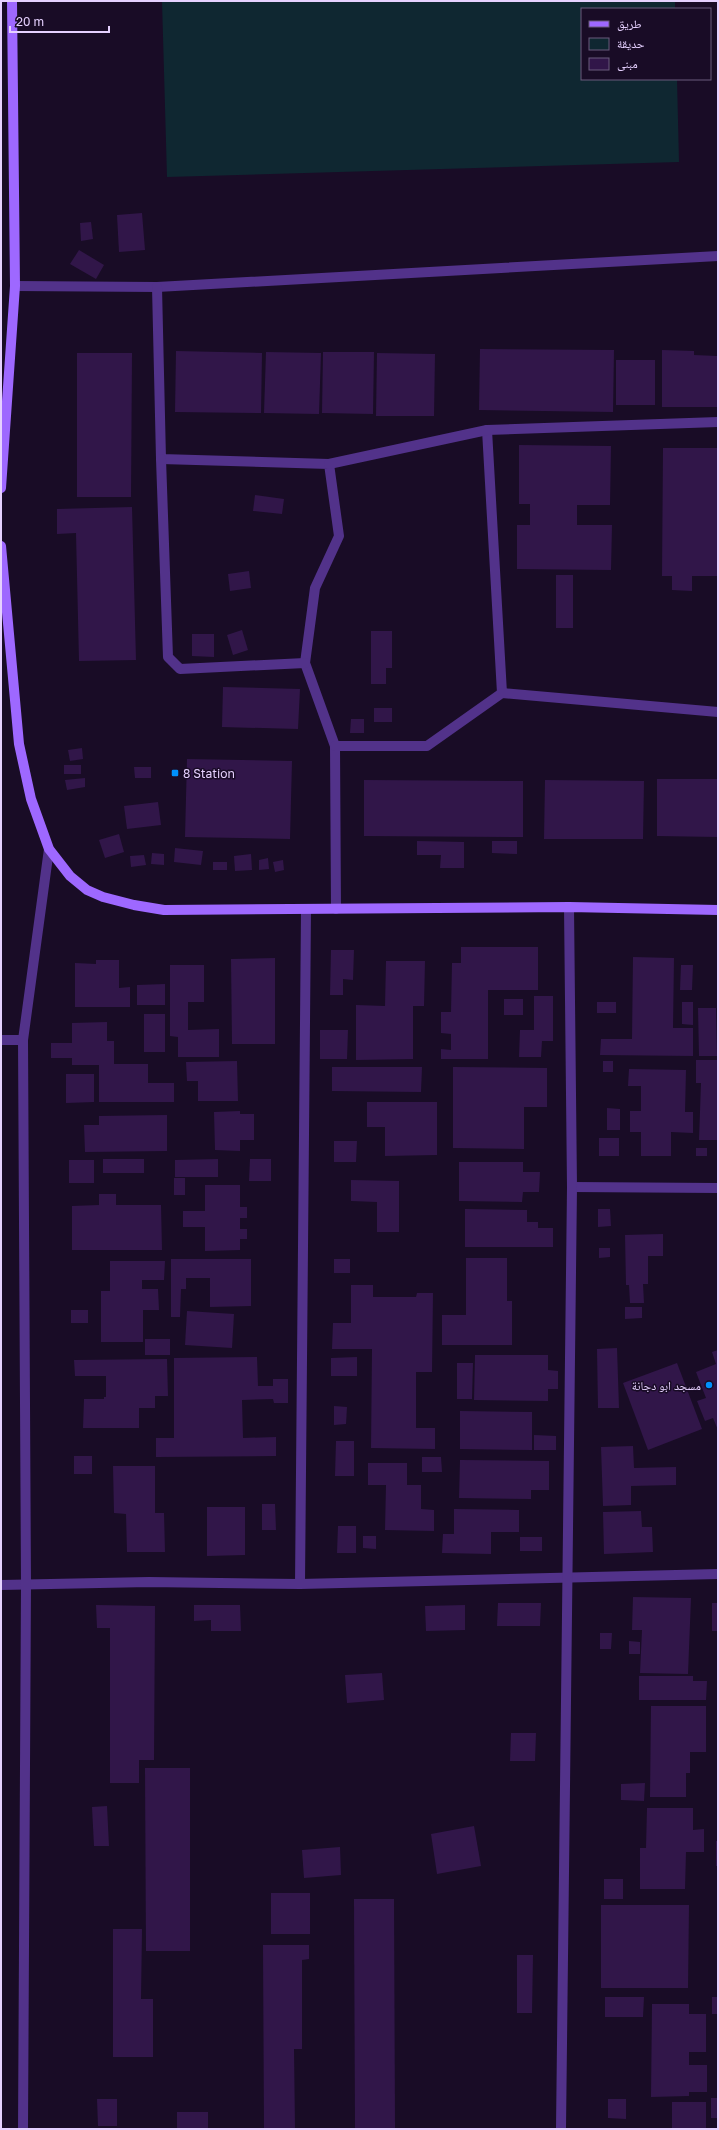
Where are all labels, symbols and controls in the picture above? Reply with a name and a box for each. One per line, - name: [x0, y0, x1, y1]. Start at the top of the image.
- scale bar: [10, 8, 109, 34]
- legend: [581, 8, 711, 80]
- text: 20 m: [16, 14, 44, 29]
- text: طريق: [617, 16, 642, 31]
- text: حديقة: [617, 36, 645, 51]
- text: مبنى: [617, 56, 638, 71]
- place label: 8 Station: [183, 766, 235, 781]
- marker: 8 Station: [170, 768, 180, 778]
- place label: مسجد ابو دجانة: [632, 1378, 701, 1393]
- marker: مسجد ابو دجانة: [704, 1380, 714, 1390]

